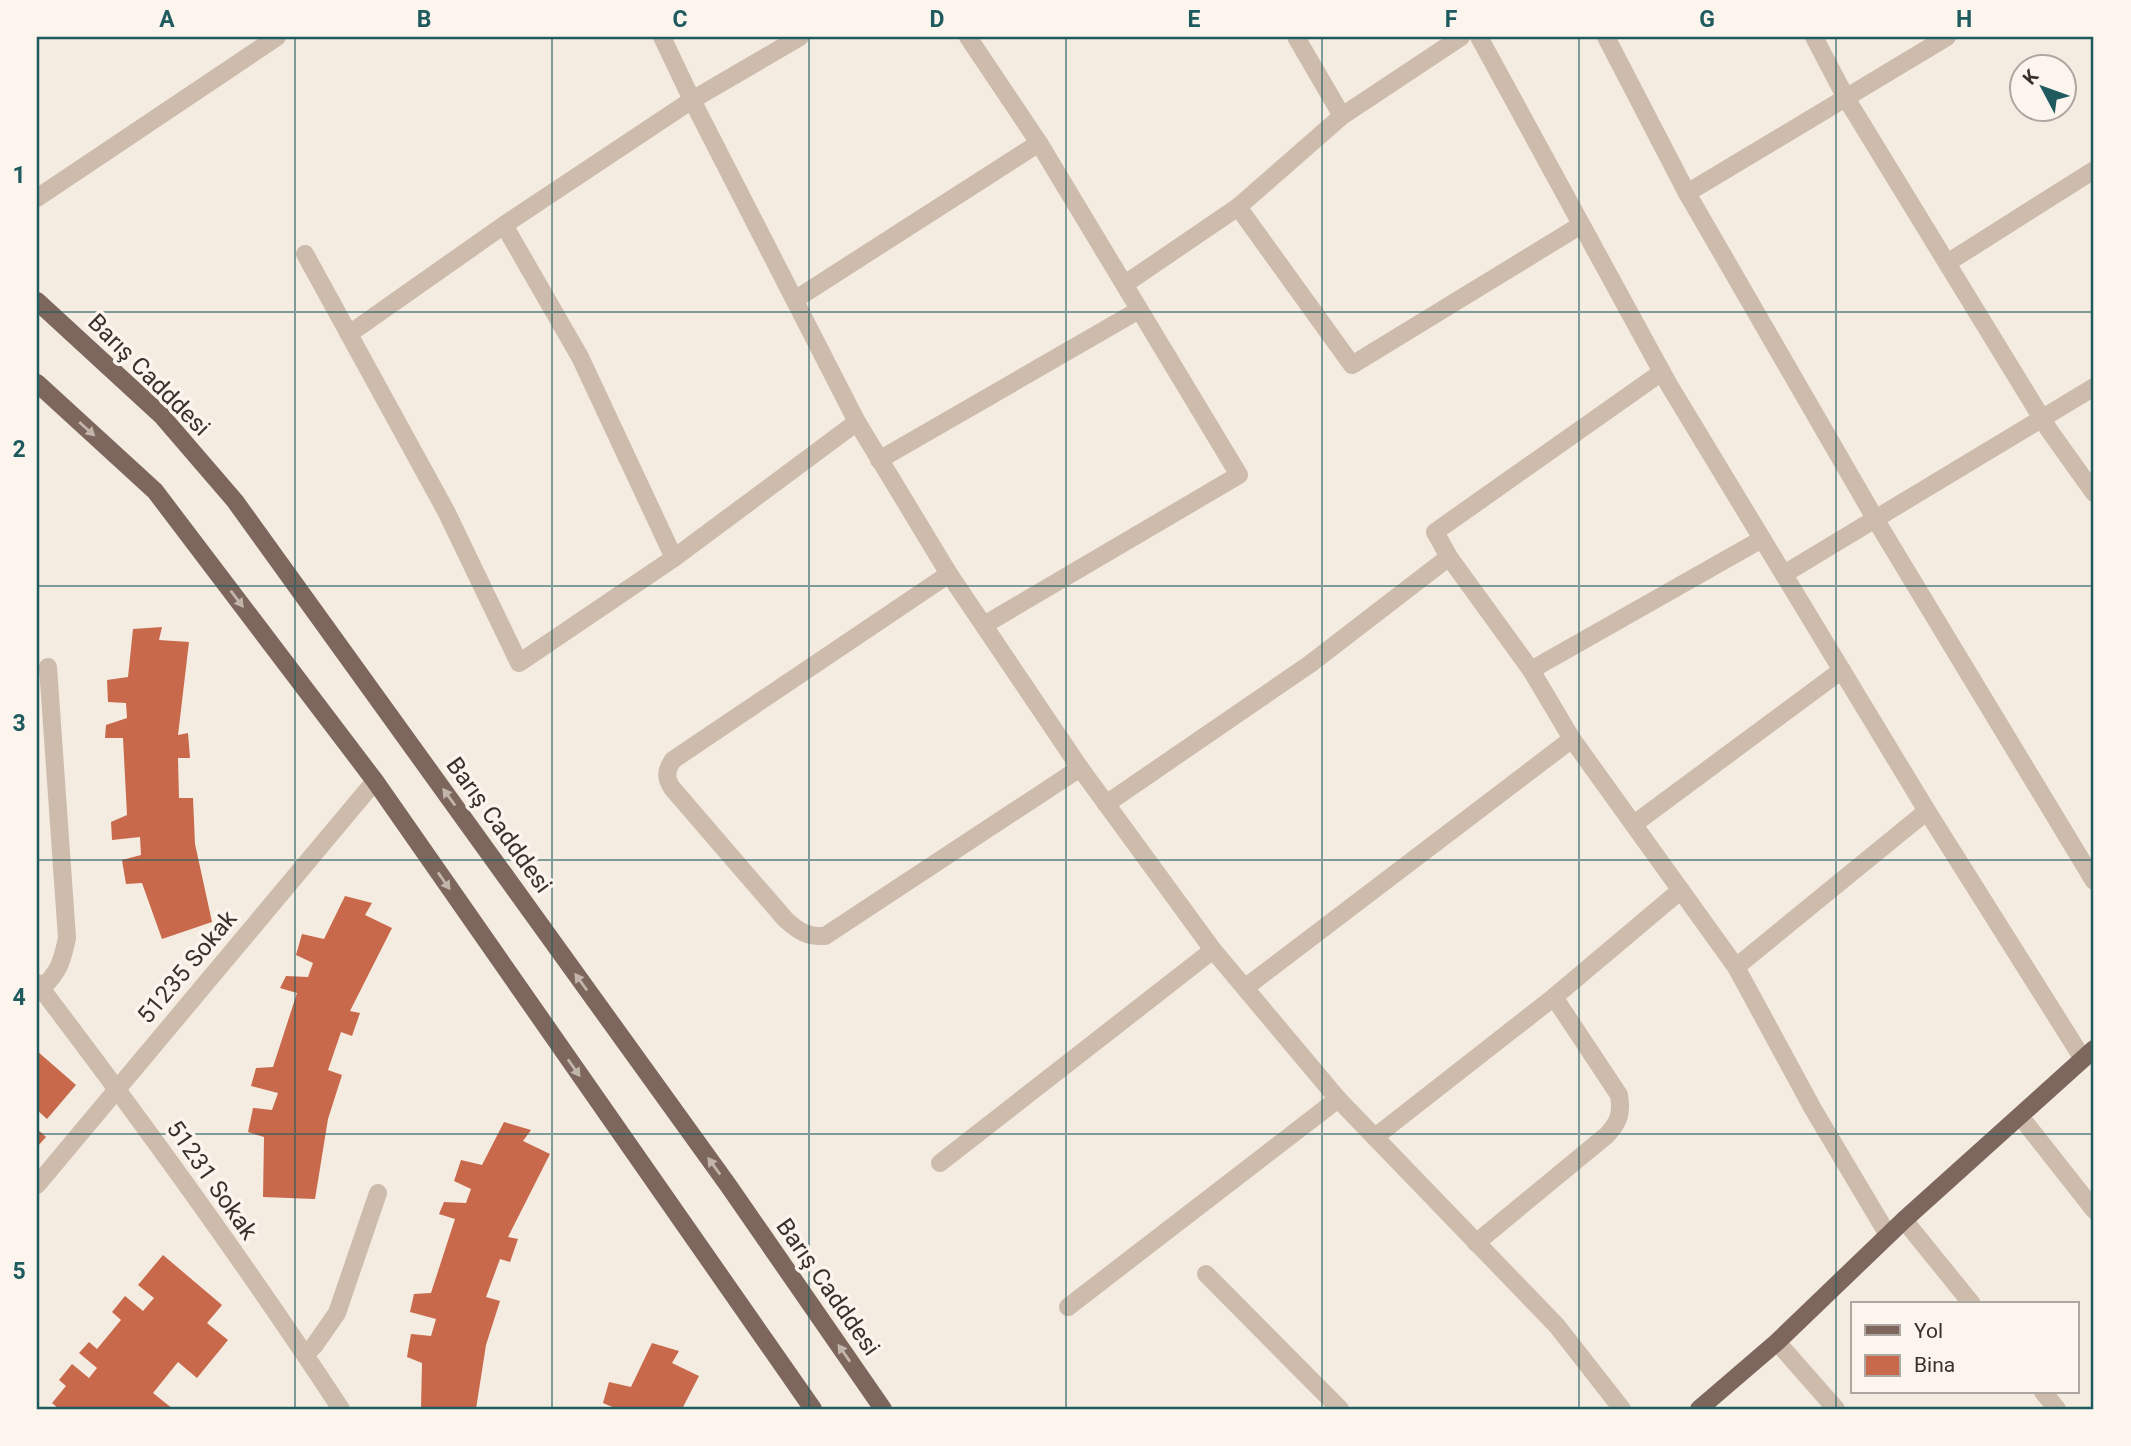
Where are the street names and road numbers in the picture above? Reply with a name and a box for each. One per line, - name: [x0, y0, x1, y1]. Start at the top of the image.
- street label: Barış Cadddesi: [82, 308, 216, 442]
- street label: Barış Cadddesi: [440, 752, 558, 898]
- street label: 51235 Sokak: [132, 904, 243, 1029]
- street label: 51231 Sokak: [161, 1115, 264, 1246]
- street label: Barış Cadddesi: [770, 1213, 886, 1361]

